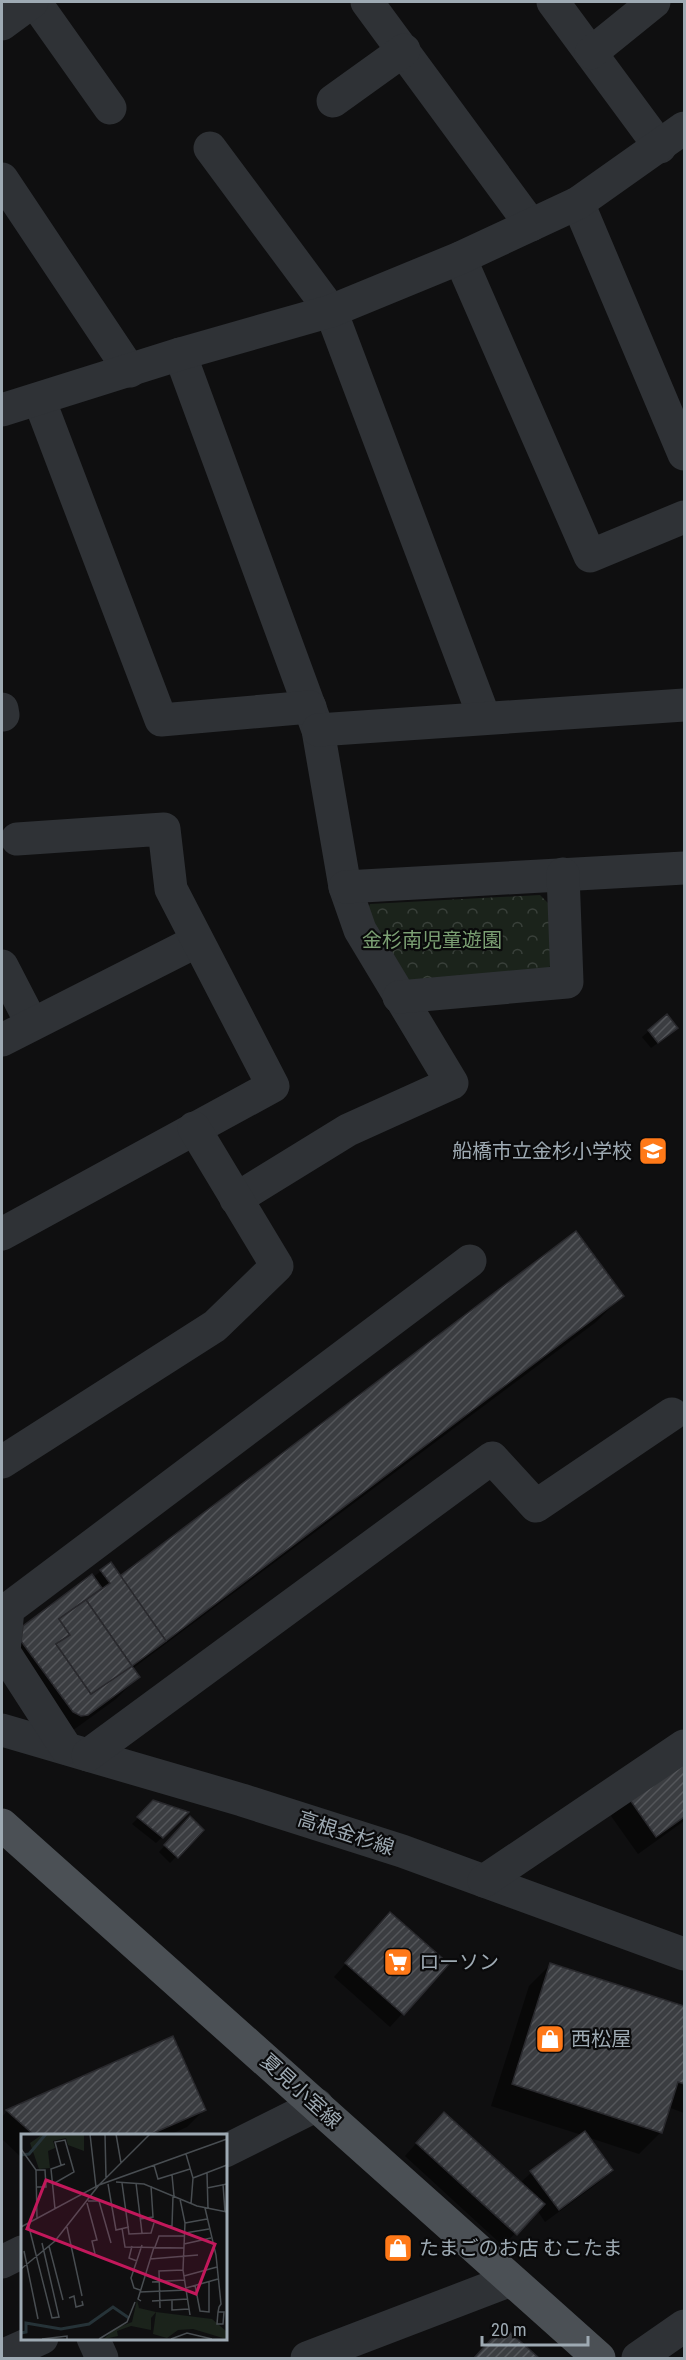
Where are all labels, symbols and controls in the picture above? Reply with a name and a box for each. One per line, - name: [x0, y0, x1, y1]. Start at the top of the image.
- park label: 金杉南児童遊園: [362, 928, 502, 952]
- school or university icon: 船橋市立金杉小学校: [637, 1135, 669, 1167]
- place label: 船橋市立金杉小学校: [452, 1139, 632, 1163]
- street label: 高根金杉線: [295, 1806, 397, 1860]
- supermarket icon: ローソン: [382, 1946, 414, 1978]
- place label: ローソン: [419, 1950, 499, 1974]
- shop icon: 西松屋: [534, 2023, 566, 2055]
- place label: 西松屋: [571, 2027, 631, 2051]
- street label: 夏見小室線: [256, 2049, 346, 2133]
- inset map: [21, 2134, 226, 2339]
- shop icon: たまごのお店 むこたま: [382, 2232, 414, 2264]
- place label: たまごのお店 むこたま: [419, 2236, 622, 2260]
- scale bar: [482, 2309, 588, 2347]
- text: 20 m: [491, 2319, 526, 2340]

